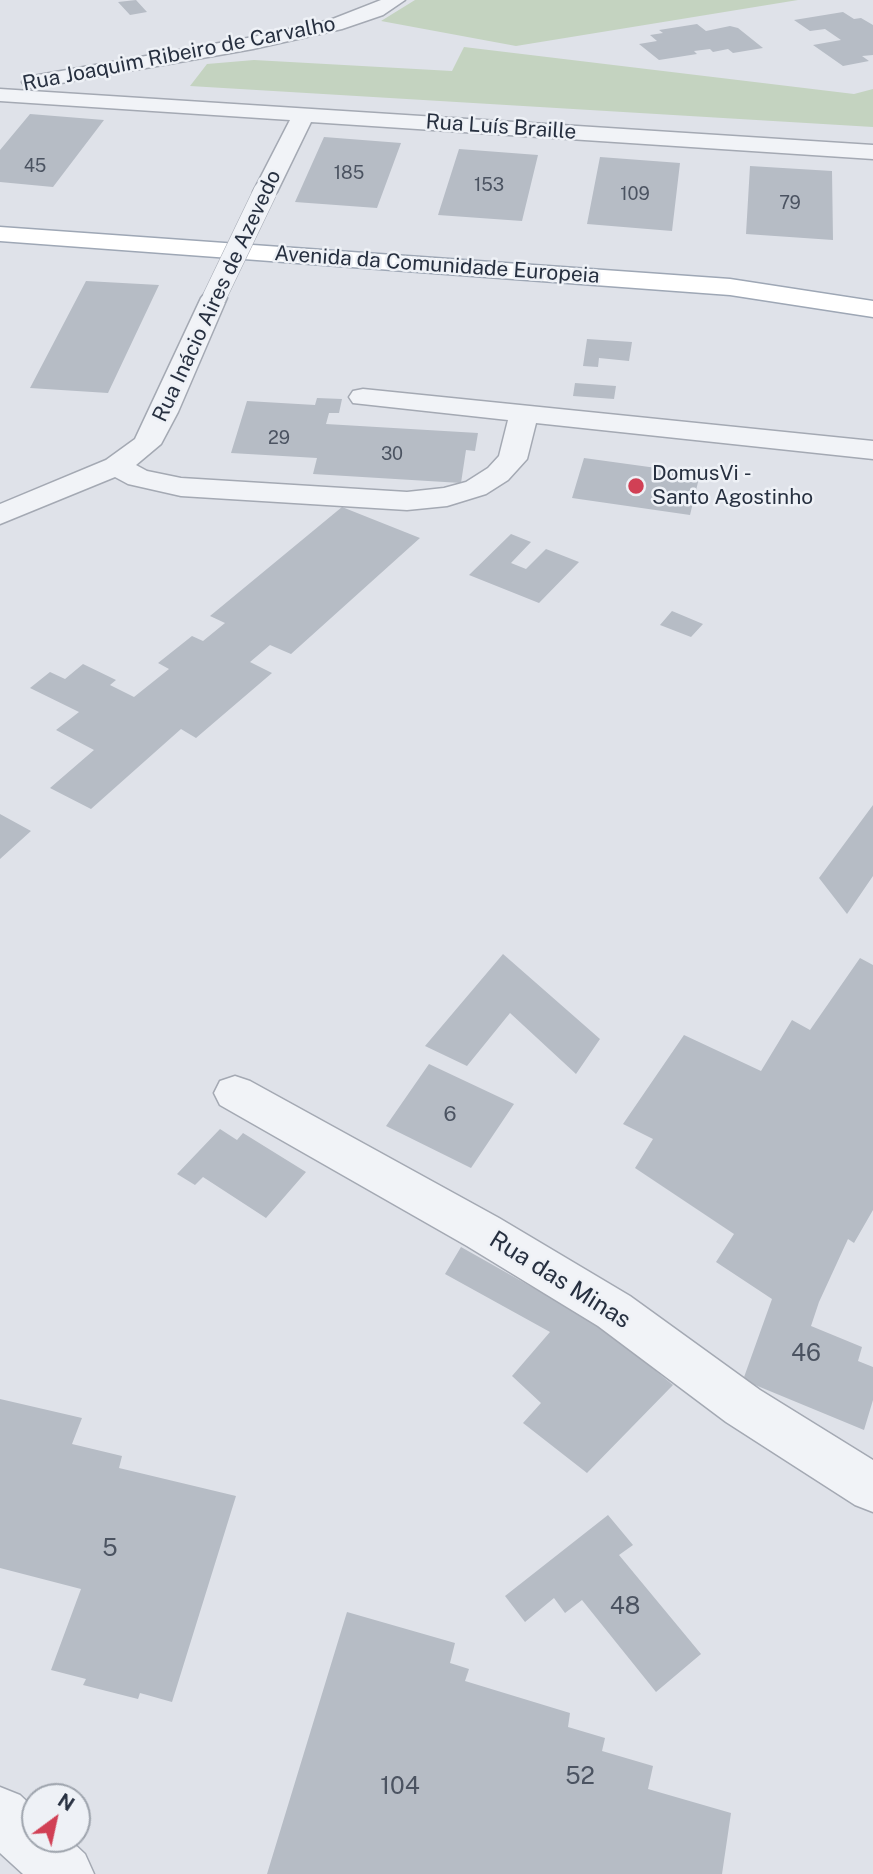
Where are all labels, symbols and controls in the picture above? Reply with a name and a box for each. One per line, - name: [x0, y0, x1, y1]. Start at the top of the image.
- street label: Rua Joaquim Ribeiro de Carvalho: [20, 11, 338, 97]
- street label: Rua Luís Braille: [425, 109, 577, 145]
- house number: 45: [24, 155, 46, 177]
- house number: 185: [334, 162, 364, 184]
- street label: Rua Inácio Aires de Azevedo: [148, 166, 286, 426]
- house number: 153: [474, 174, 504, 196]
- house number: 109: [620, 183, 650, 205]
- house number: 79: [779, 192, 801, 214]
- street label: Avenida da Comunidade Europeia: [274, 241, 600, 289]
- house number: 29: [268, 427, 290, 449]
- house number: 30: [381, 443, 403, 465]
- place label: DomusVi - Santo Agostinho: [652, 461, 813, 511]
- marker: DomusVi - Santo Agostinho: [626, 476, 646, 496]
- house number: 6: [443, 1102, 457, 1128]
- street label: Rua das Minas: [484, 1225, 636, 1335]
- house number: 46: [791, 1340, 821, 1368]
- house number: 5: [102, 1535, 118, 1563]
- house number: 48: [610, 1593, 640, 1621]
- house number: 52: [565, 1763, 595, 1791]
- house number: 104: [380, 1773, 420, 1801]
- north arrow: [21, 1783, 91, 1853]
- text: N: [54, 1789, 79, 1815]

